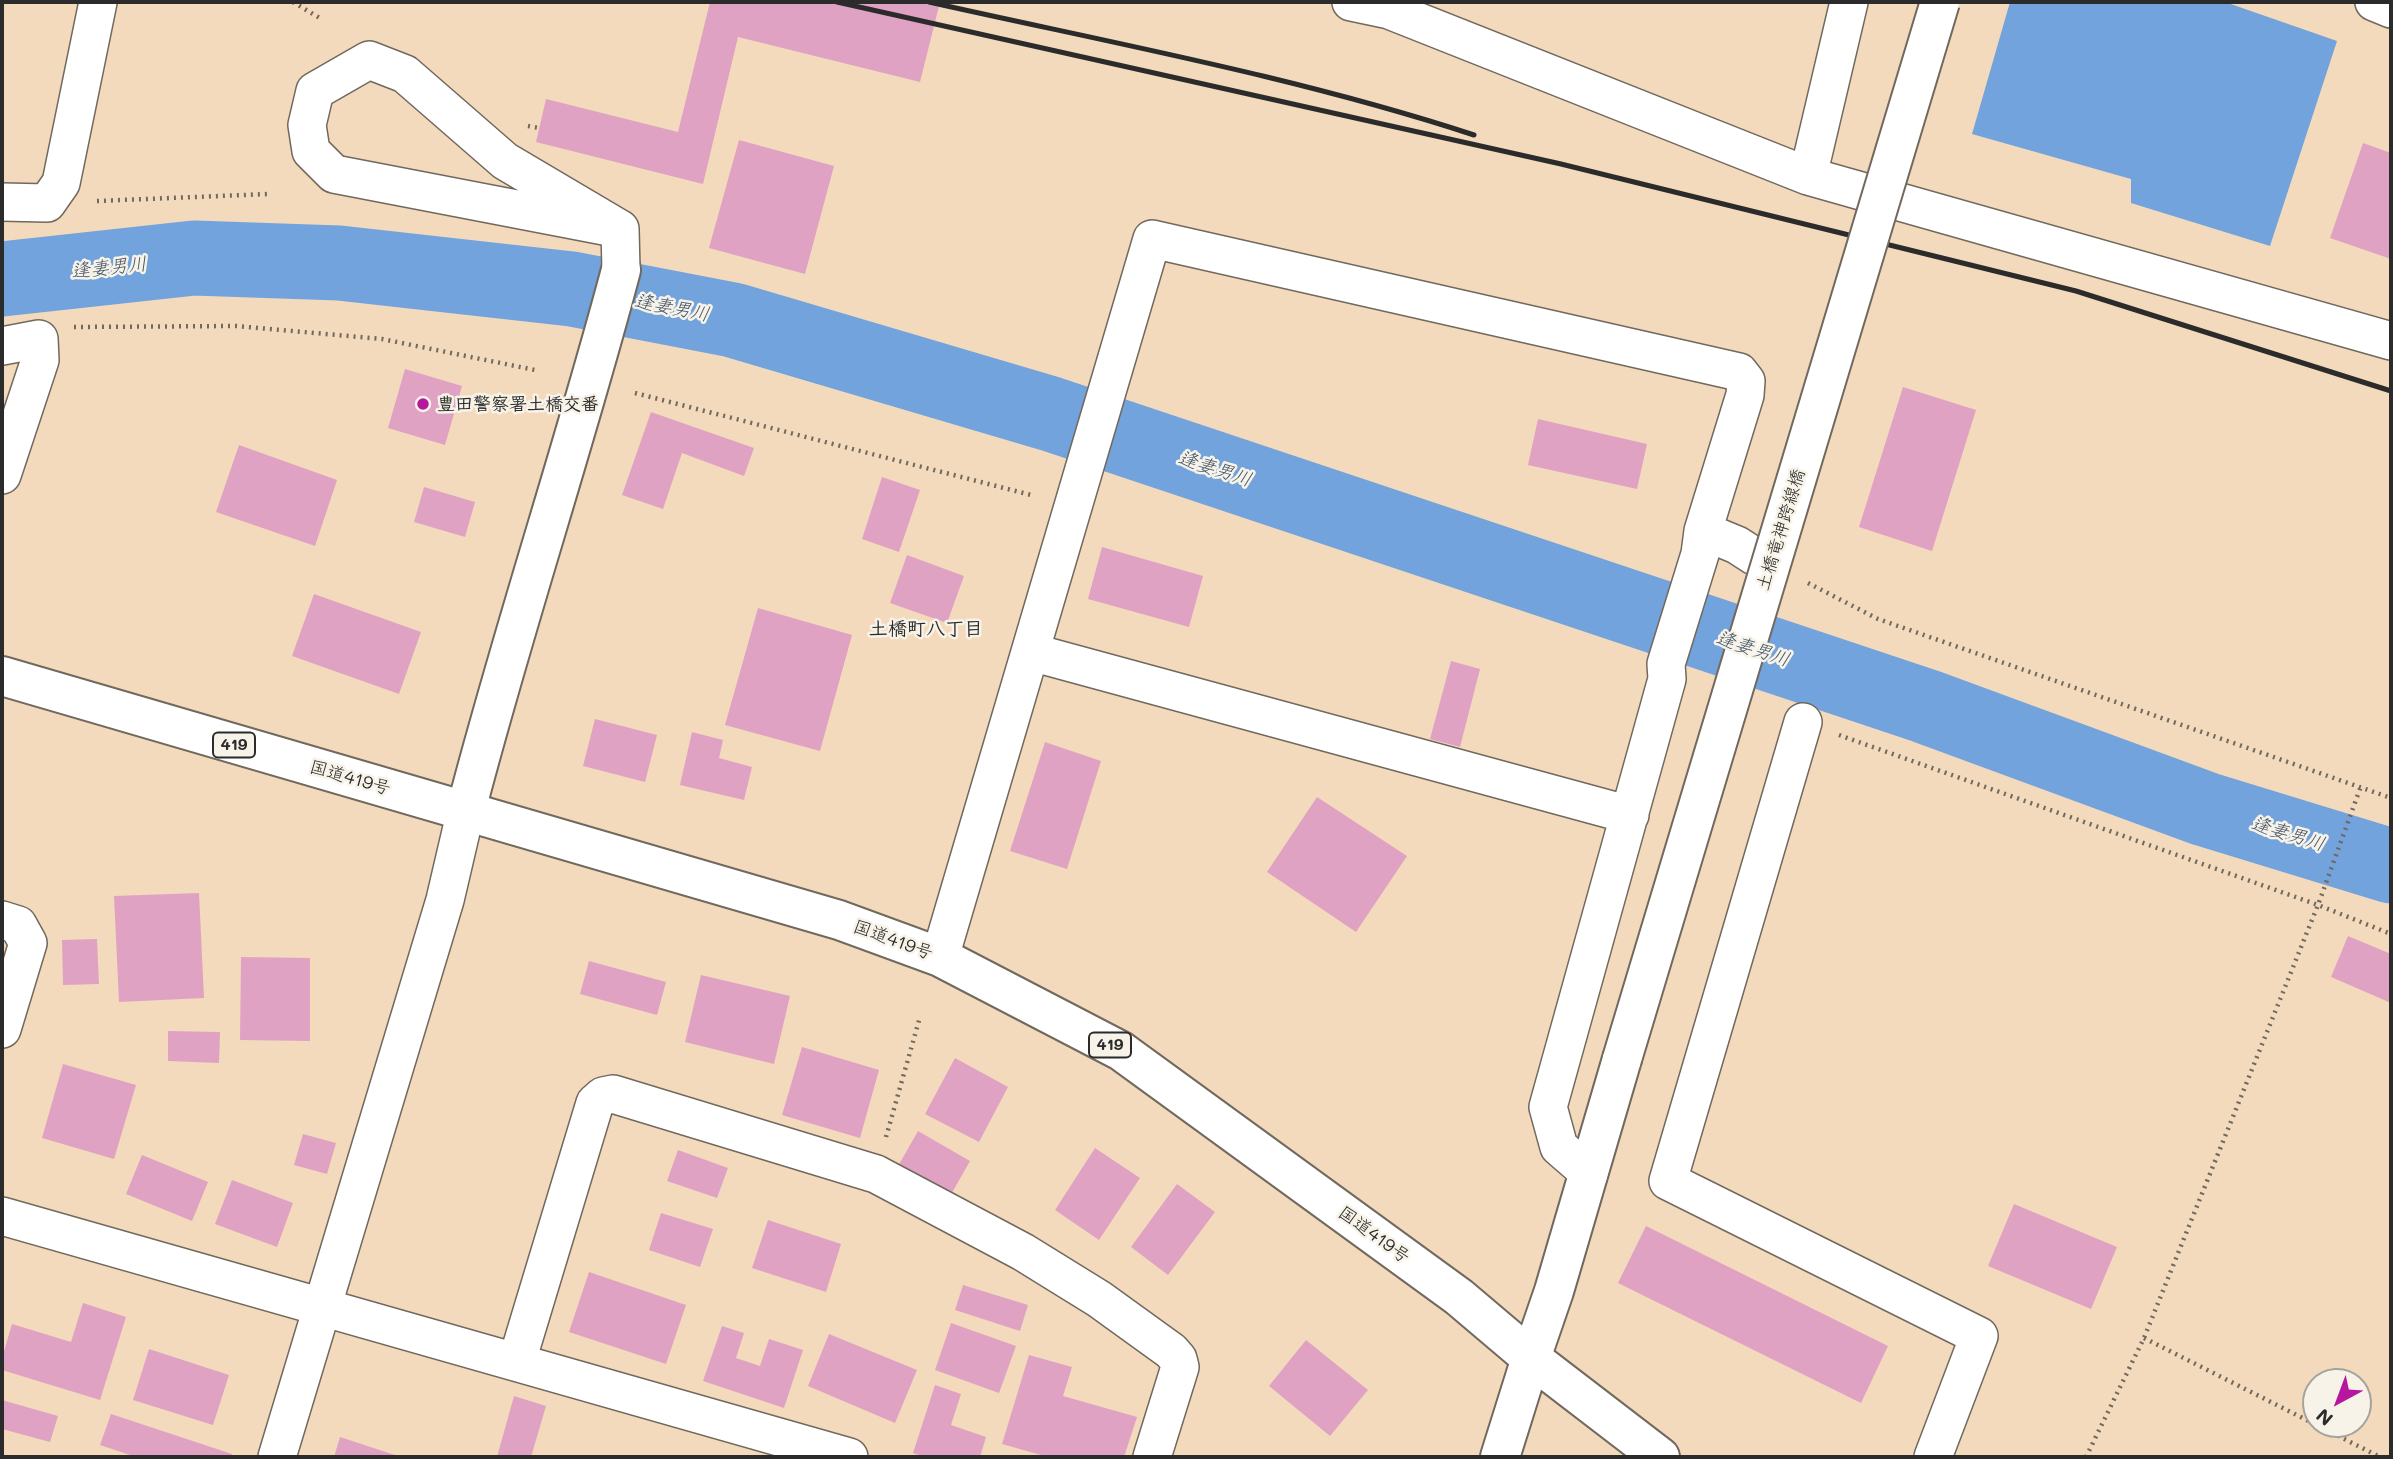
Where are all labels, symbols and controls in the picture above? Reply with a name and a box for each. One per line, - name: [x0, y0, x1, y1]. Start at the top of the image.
- water label: 逢妻男川: [70, 253, 148, 283]
- water label: 逢妻男川: [633, 290, 711, 326]
- place label: 豊田警察署土橋交番: [437, 393, 599, 415]
- marker: 豊田警察署土橋交番: [415, 396, 431, 412]
- water label: 逢妻男川: [1175, 446, 1255, 492]
- street label: 土橋竜神跨線橋: [1752, 467, 1810, 593]
- district label: 土橋町八丁目: [869, 618, 983, 640]
- water label: 逢妻男川: [1713, 626, 1793, 672]
- road number: 419: [213, 732, 255, 758]
- street label: 国道419号: [307, 756, 393, 800]
- water label: 逢妻男川: [2248, 812, 2328, 856]
- street label: 国道419号: [850, 916, 936, 964]
- road number: 419: [1089, 1032, 1131, 1058]
- street label: 国道419号: [1334, 1202, 1414, 1268]
- north arrow: [2302, 1368, 2372, 1438]
- text: N: [2311, 1404, 2338, 1432]

